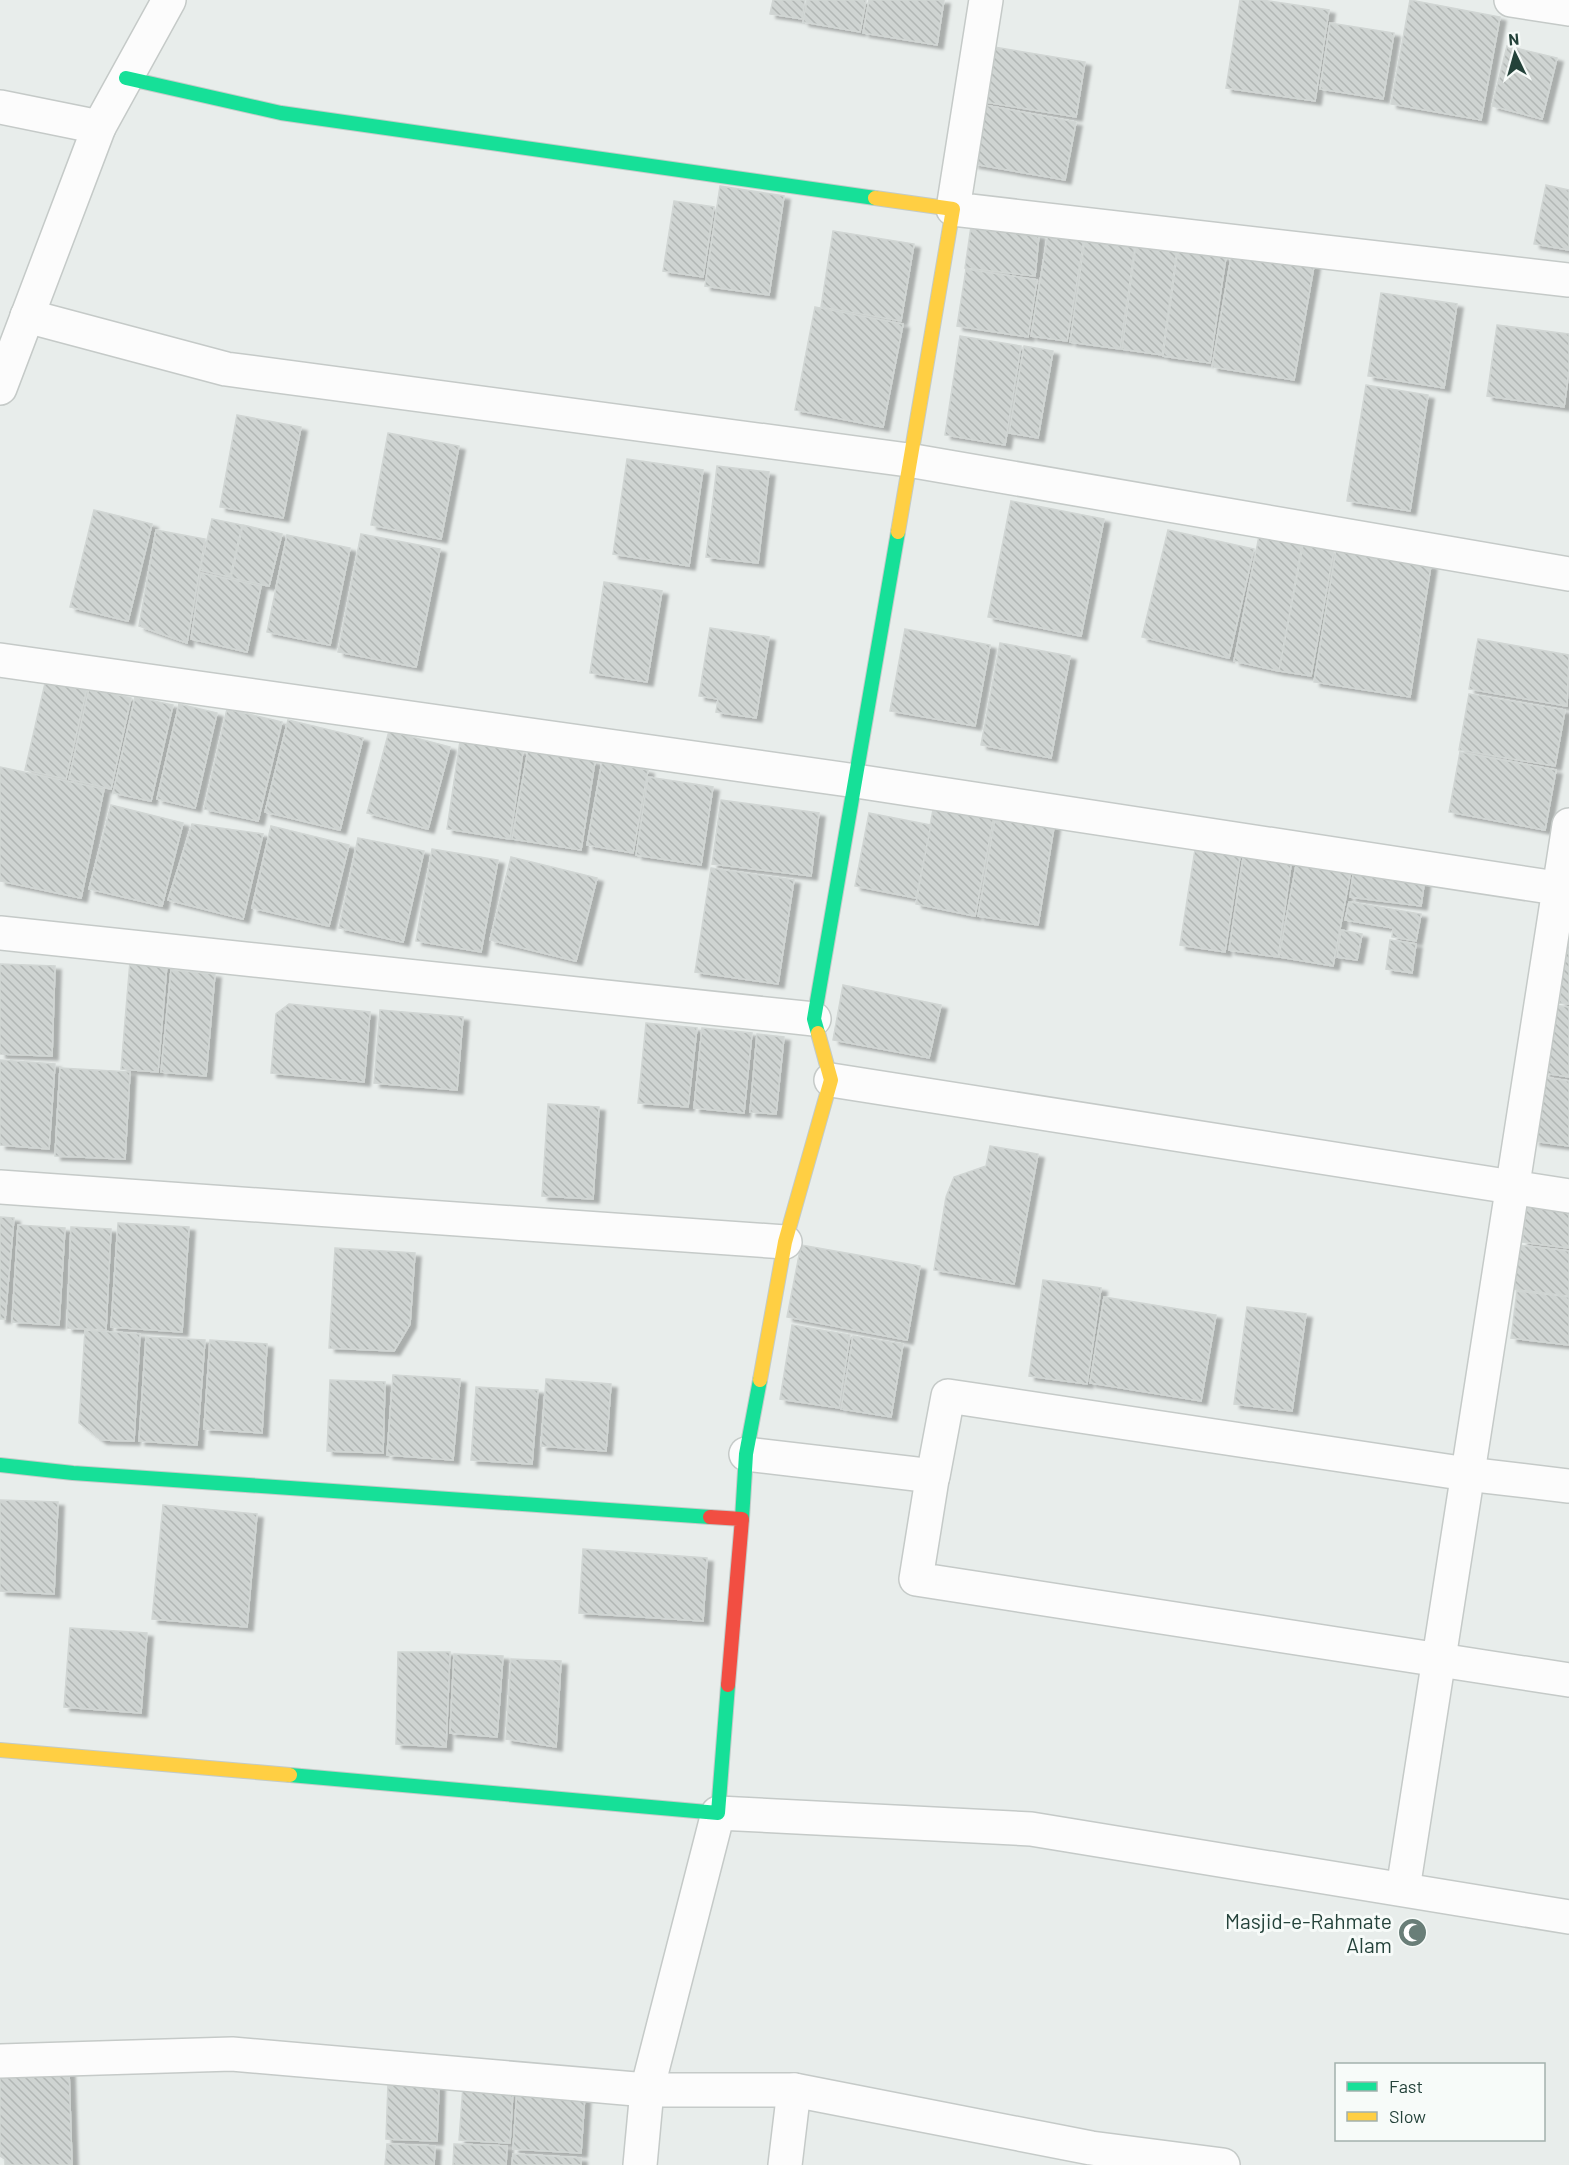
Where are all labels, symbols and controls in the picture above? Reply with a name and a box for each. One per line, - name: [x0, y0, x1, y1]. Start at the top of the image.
- north arrow: [1485, 24, 1545, 84]
- text: N: [1508, 29, 1520, 48]
- place label: Masjid-e-Rahmate Alam: [1225, 1908, 1392, 1957]
- mosque icon: Masjid-e-Rahmate Alam: [1397, 1916, 1429, 1948]
- legend: [1335, 2063, 1545, 2141]
- text: Fast: [1389, 2075, 1423, 2097]
- text: Slow: [1389, 2105, 1426, 2127]

